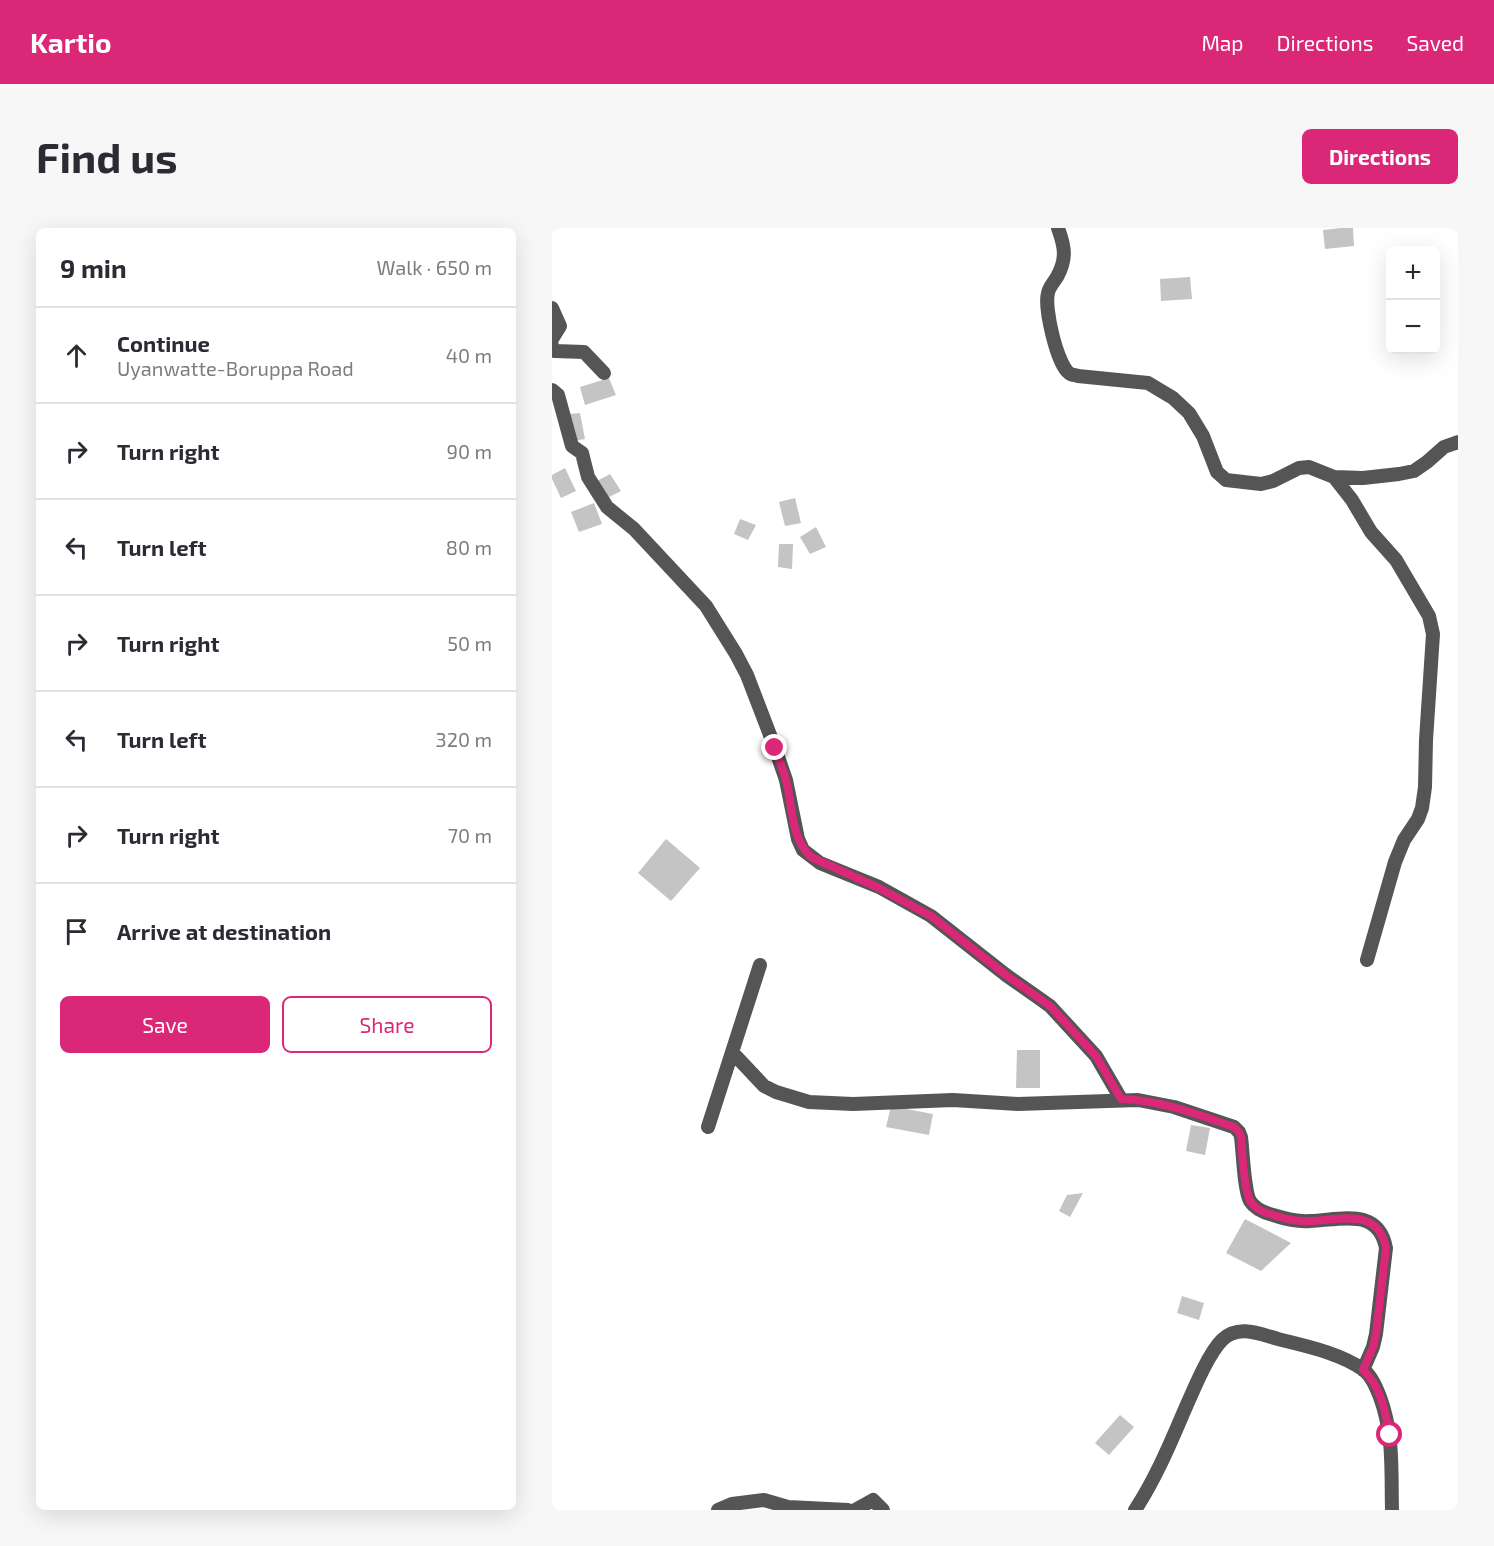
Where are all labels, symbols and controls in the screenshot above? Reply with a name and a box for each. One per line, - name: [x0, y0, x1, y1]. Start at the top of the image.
- text: Kartio: [30, 25, 111, 59]
- text: Map: [1201, 30, 1244, 55]
- text: Directions: [1277, 30, 1373, 55]
- text: Saved: [1406, 30, 1464, 55]
- button: Directions: [1302, 129, 1458, 184]
- text: Find us: [36, 131, 178, 181]
- map controls: [1386, 246, 1440, 354]
- button: +: [1386, 246, 1440, 300]
- text: 9 min: [60, 252, 127, 283]
- text: Walk · 650 m: [377, 255, 492, 279]
- button: −: [1386, 300, 1440, 354]
- text: Continue: [117, 330, 210, 356]
- icon: ahead: [60, 339, 93, 372]
- text: 40 m: [446, 343, 492, 367]
- text: Uyanwatte-Boruppa Road: [117, 356, 354, 380]
- icon: right: [60, 435, 93, 468]
- text: Turn right: [117, 438, 219, 464]
- text: 90 m: [447, 439, 492, 463]
- icon: left: [60, 531, 93, 564]
- text: Turn left: [117, 534, 206, 560]
- text: 80 m: [446, 535, 492, 559]
- icon: right: [60, 627, 93, 660]
- text: Turn right: [117, 630, 219, 656]
- text: 50 m: [447, 631, 492, 655]
- icon: left: [60, 723, 93, 756]
- text: Turn left: [117, 726, 206, 752]
- text: 320 m: [436, 727, 492, 751]
- route end: [761, 734, 787, 760]
- icon: right: [60, 819, 93, 852]
- text: Turn right: [117, 822, 219, 848]
- text: 70 m: [448, 823, 492, 847]
- icon: arrive: [60, 915, 93, 948]
- text: Arrive at destination: [117, 918, 331, 944]
- button: Save: [60, 996, 270, 1053]
- button: Share: [282, 996, 492, 1053]
- route start: [1376, 1421, 1402, 1447]

